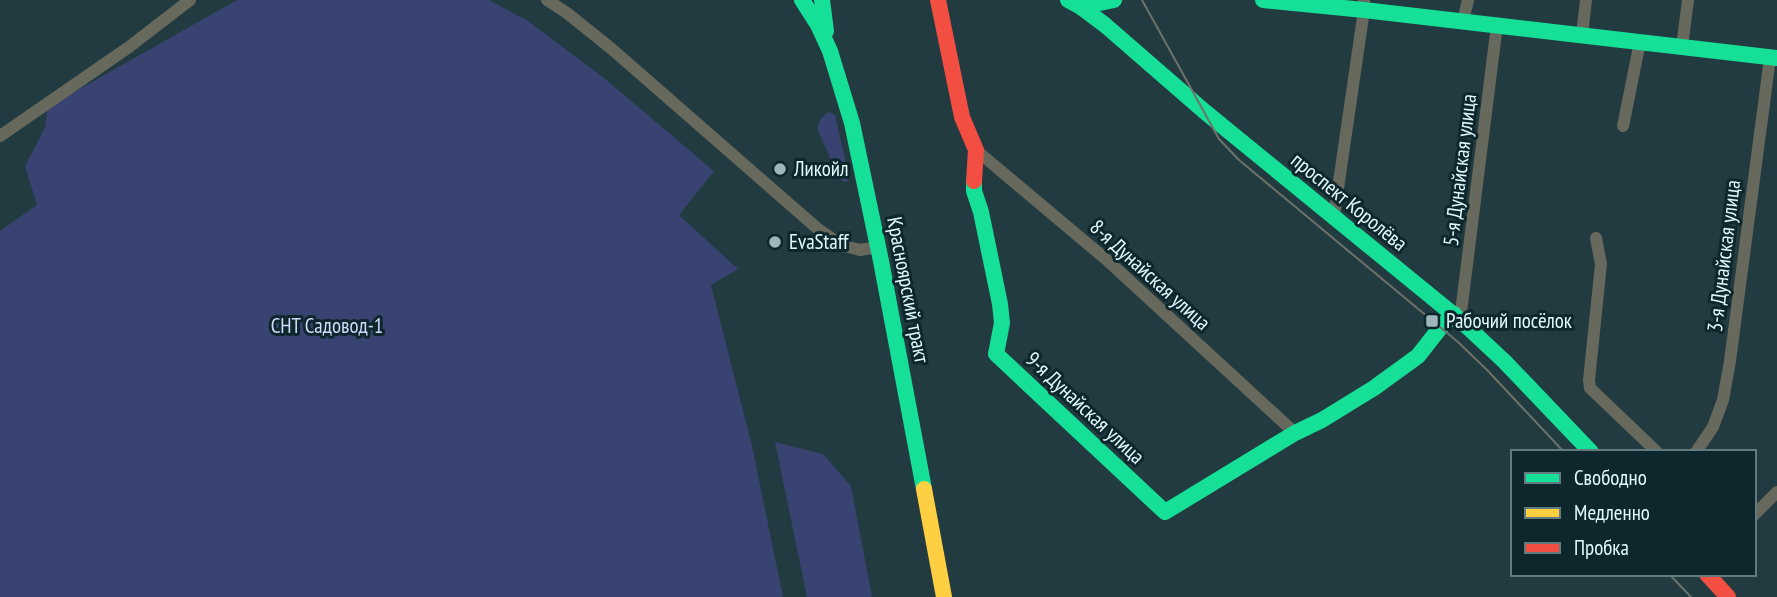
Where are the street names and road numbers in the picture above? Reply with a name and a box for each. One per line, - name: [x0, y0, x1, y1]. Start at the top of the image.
- street label: 5-я Дунайская улица: [1437, 92, 1482, 247]
- street label: проспект Королёва: [1286, 146, 1413, 257]
- street label: 3-я Дунайская улица: [1701, 178, 1746, 333]
- street label: 8-я Дунайская улица: [1085, 213, 1216, 336]
- street label: Красноярский тракт: [881, 214, 936, 366]
- street label: 9-я Дунайская улица: [1020, 346, 1150, 470]

